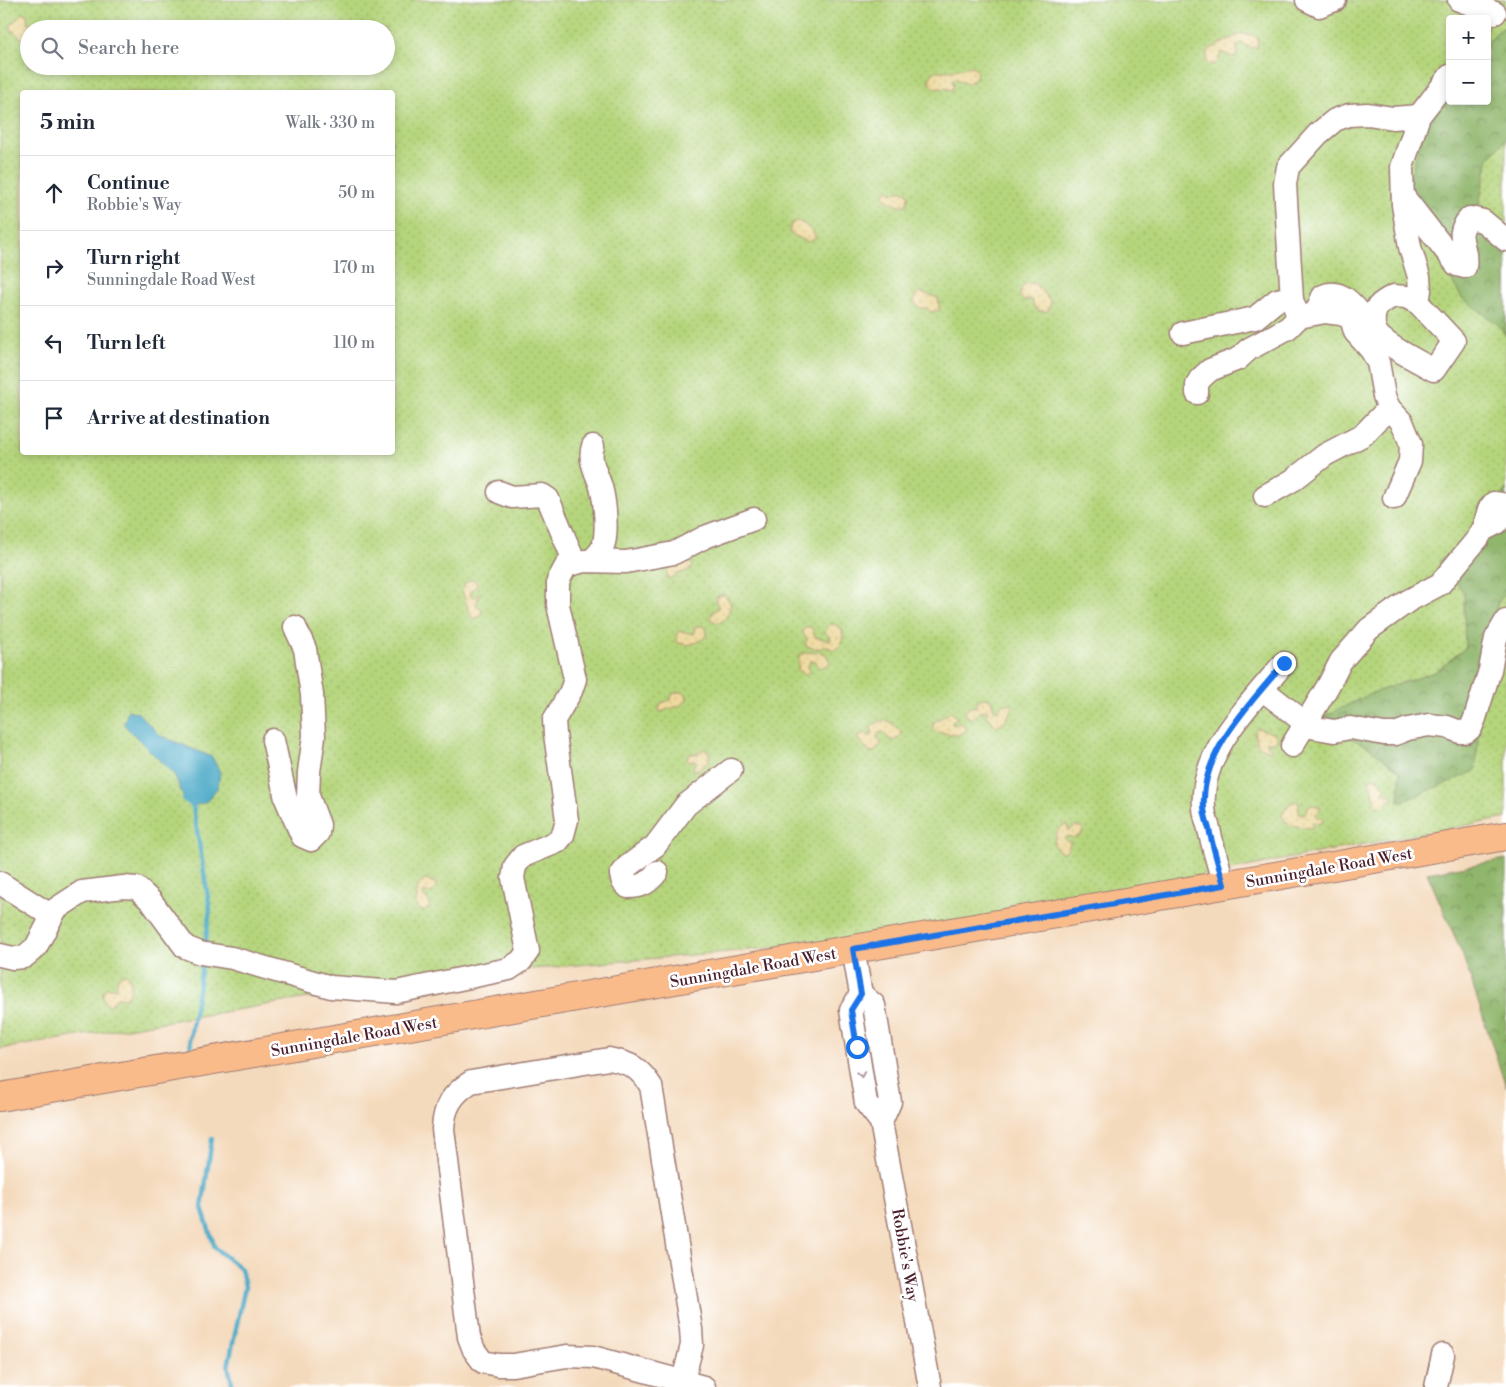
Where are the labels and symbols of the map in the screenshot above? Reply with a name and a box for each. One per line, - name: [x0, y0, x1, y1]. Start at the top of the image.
- route end: [1273, 652, 1296, 675]
- street label: Sunningdale Road West: [1244, 843, 1414, 892]
- street label: Sunningdale Road West: [668, 943, 838, 992]
- street label: Sunningdale Road West: [269, 1012, 439, 1061]
- route start: [846, 1036, 869, 1059]
- one-way arrow: [855, 1071, 866, 1079]
- street label: Robbie's Way: [887, 1207, 923, 1304]

